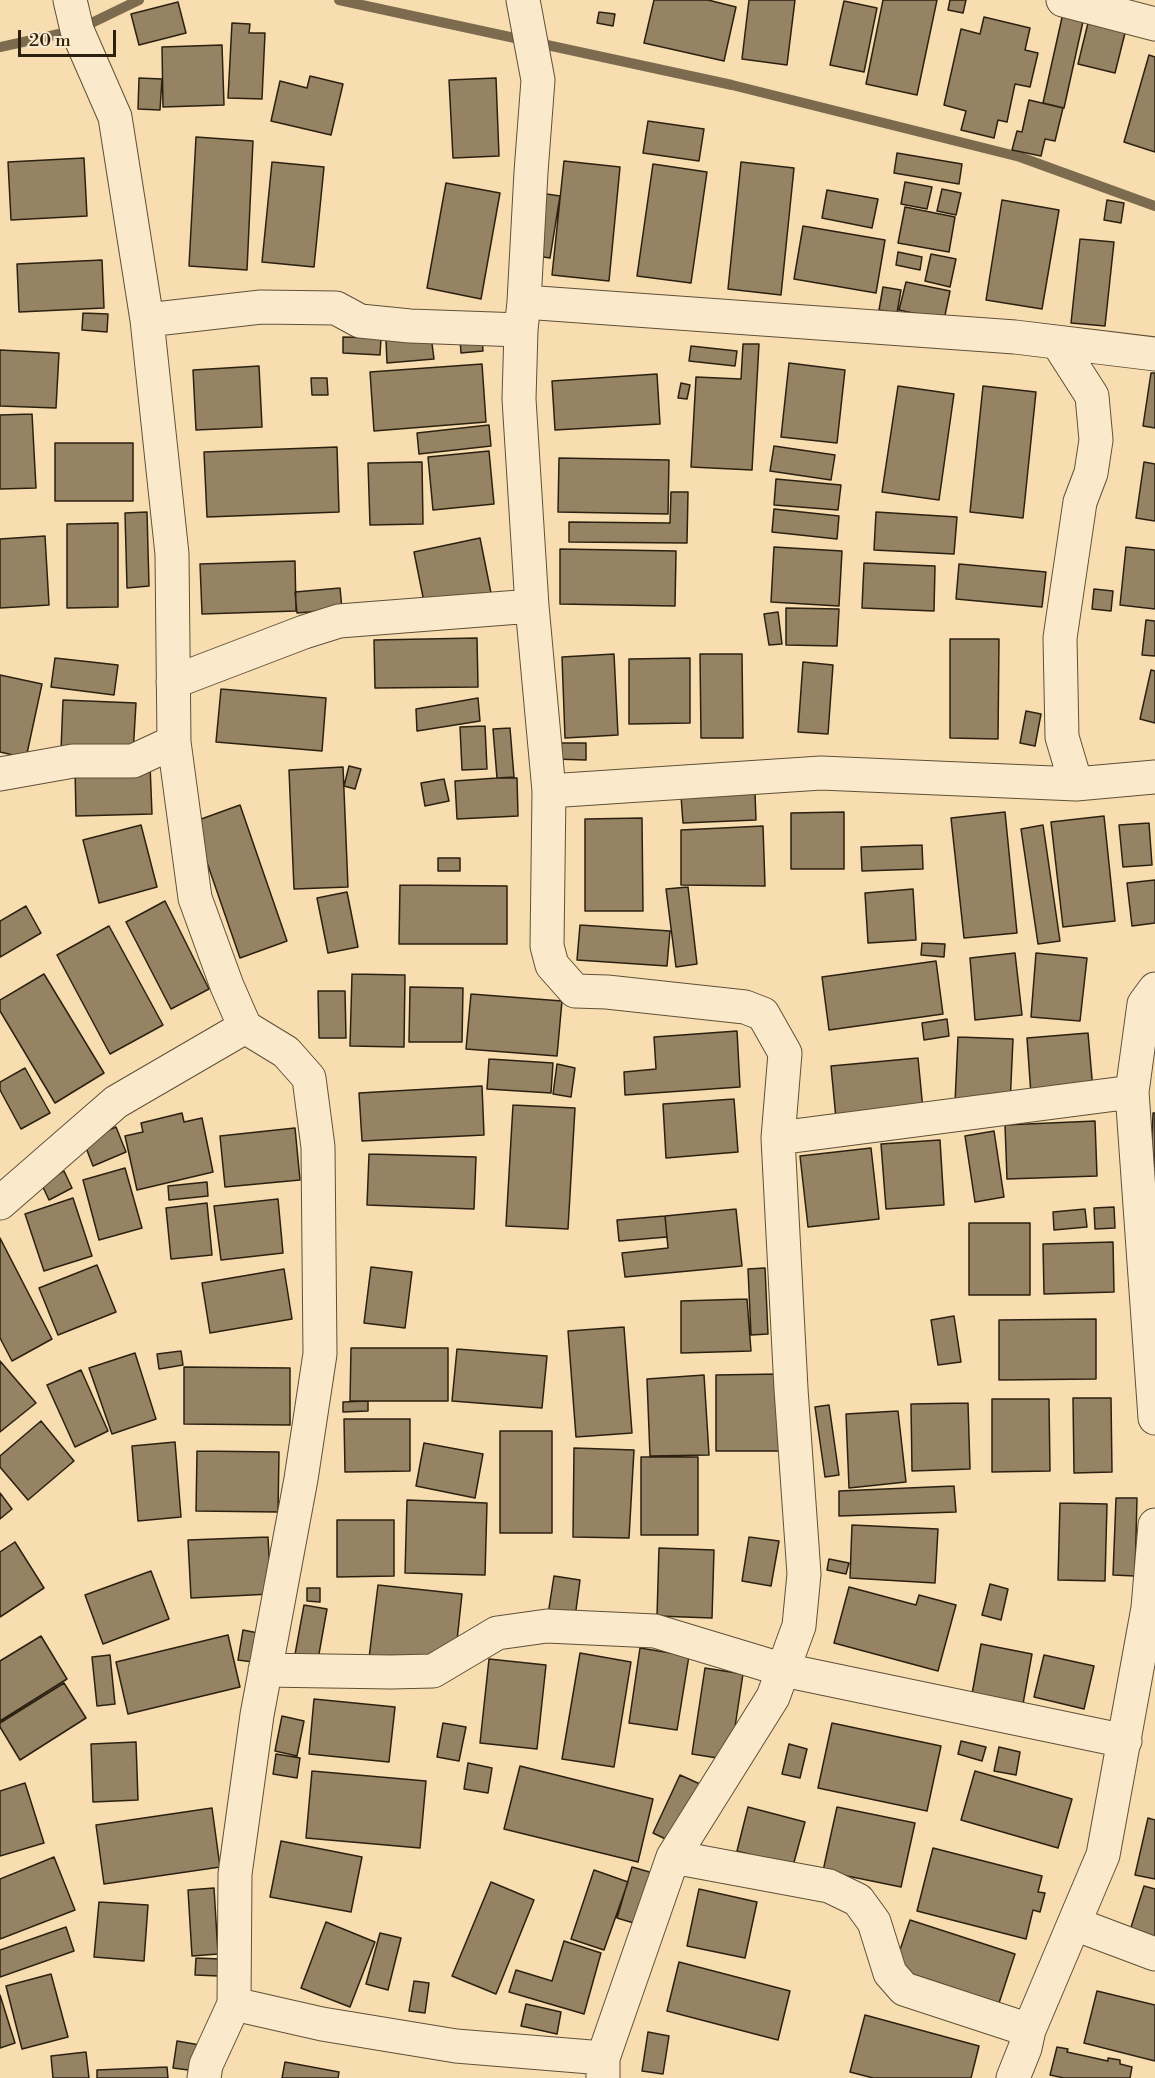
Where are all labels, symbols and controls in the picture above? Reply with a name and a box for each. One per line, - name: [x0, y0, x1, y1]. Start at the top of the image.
- scale bar: [21, 18, 118, 56]
- text: 20 m: [29, 29, 71, 52]

